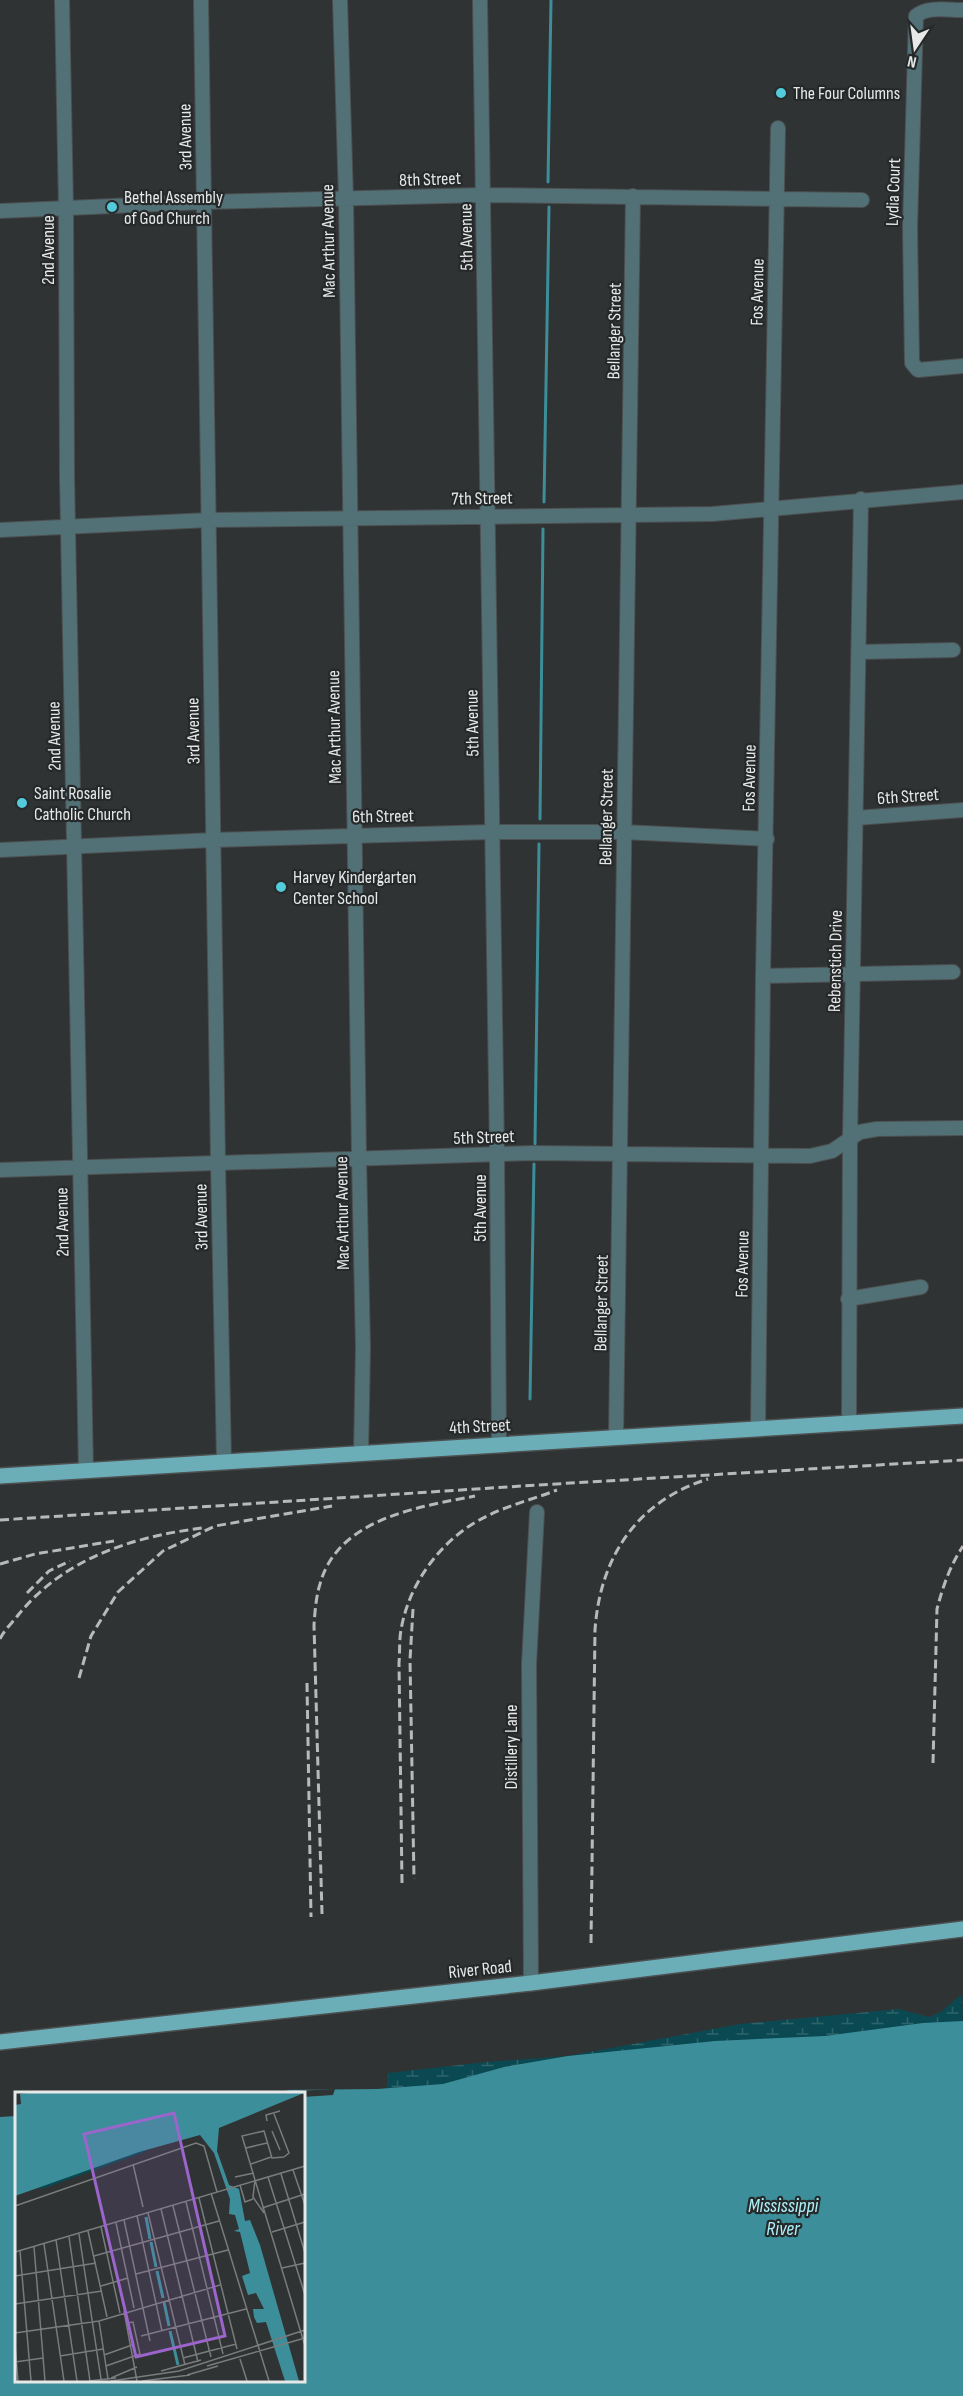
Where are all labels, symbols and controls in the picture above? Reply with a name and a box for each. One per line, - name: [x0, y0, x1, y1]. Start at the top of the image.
- north arrow: [885, 18, 945, 78]
- text: N: [906, 51, 918, 71]
- place label: The Four Columns: [793, 83, 900, 104]
- marker: The Four Columns: [774, 86, 788, 100]
- street label: 3rd Avenue: [174, 103, 197, 171]
- street label: Lydia Court: [882, 157, 905, 226]
- street label: 8th Street: [399, 168, 462, 191]
- street label: Mac Arthur Avenue: [317, 184, 340, 298]
- place label: Bethel Assembly of God Church: [124, 187, 223, 229]
- marker: Bethel Assembly of God Church: [105, 200, 119, 214]
- street label: 5th Avenue: [455, 203, 478, 271]
- street label: 2nd Avenue: [38, 215, 59, 285]
- street label: Fos Avenue: [746, 258, 769, 326]
- street label: Bellanger Street: [603, 282, 626, 380]
- street label: 7th Street: [451, 487, 513, 510]
- street label: Mac Arthur Avenue: [323, 670, 346, 784]
- street label: 5th Avenue: [461, 689, 484, 757]
- street label: 3rd Avenue: [182, 697, 205, 765]
- street label: 2nd Avenue: [43, 701, 66, 771]
- street label: Fos Avenue: [738, 744, 761, 812]
- street label: Bellanger Street: [595, 768, 618, 866]
- place label: Saint Rosalie Catholic Church: [34, 783, 131, 825]
- street label: 6th Street: [876, 784, 940, 809]
- marker: Saint Rosalie Catholic Church: [15, 796, 29, 810]
- street label: 6th Street: [352, 805, 415, 828]
- place label: Harvey Kindergarten Center School: [293, 867, 416, 909]
- marker: Harvey Kindergarten Center School: [274, 880, 288, 894]
- street label: Rebenstich Drive: [824, 910, 847, 1012]
- street label: 5th Street: [453, 1126, 515, 1149]
- street label: Mac Arthur Avenue: [331, 1156, 354, 1270]
- street label: 5th Avenue: [470, 1174, 491, 1242]
- street label: 3rd Avenue: [190, 1183, 213, 1251]
- street label: 2nd Avenue: [51, 1187, 74, 1257]
- street label: Fos Avenue: [731, 1230, 754, 1298]
- street label: Bellanger Street: [590, 1254, 613, 1352]
- street label: 4th Street: [449, 1414, 512, 1439]
- street label: Distillery Lane: [501, 1704, 522, 1790]
- street label: River Road: [447, 1956, 513, 1983]
- inset map: [15, 2092, 304, 2381]
- water label: Mississippi River: [748, 2194, 819, 2241]

